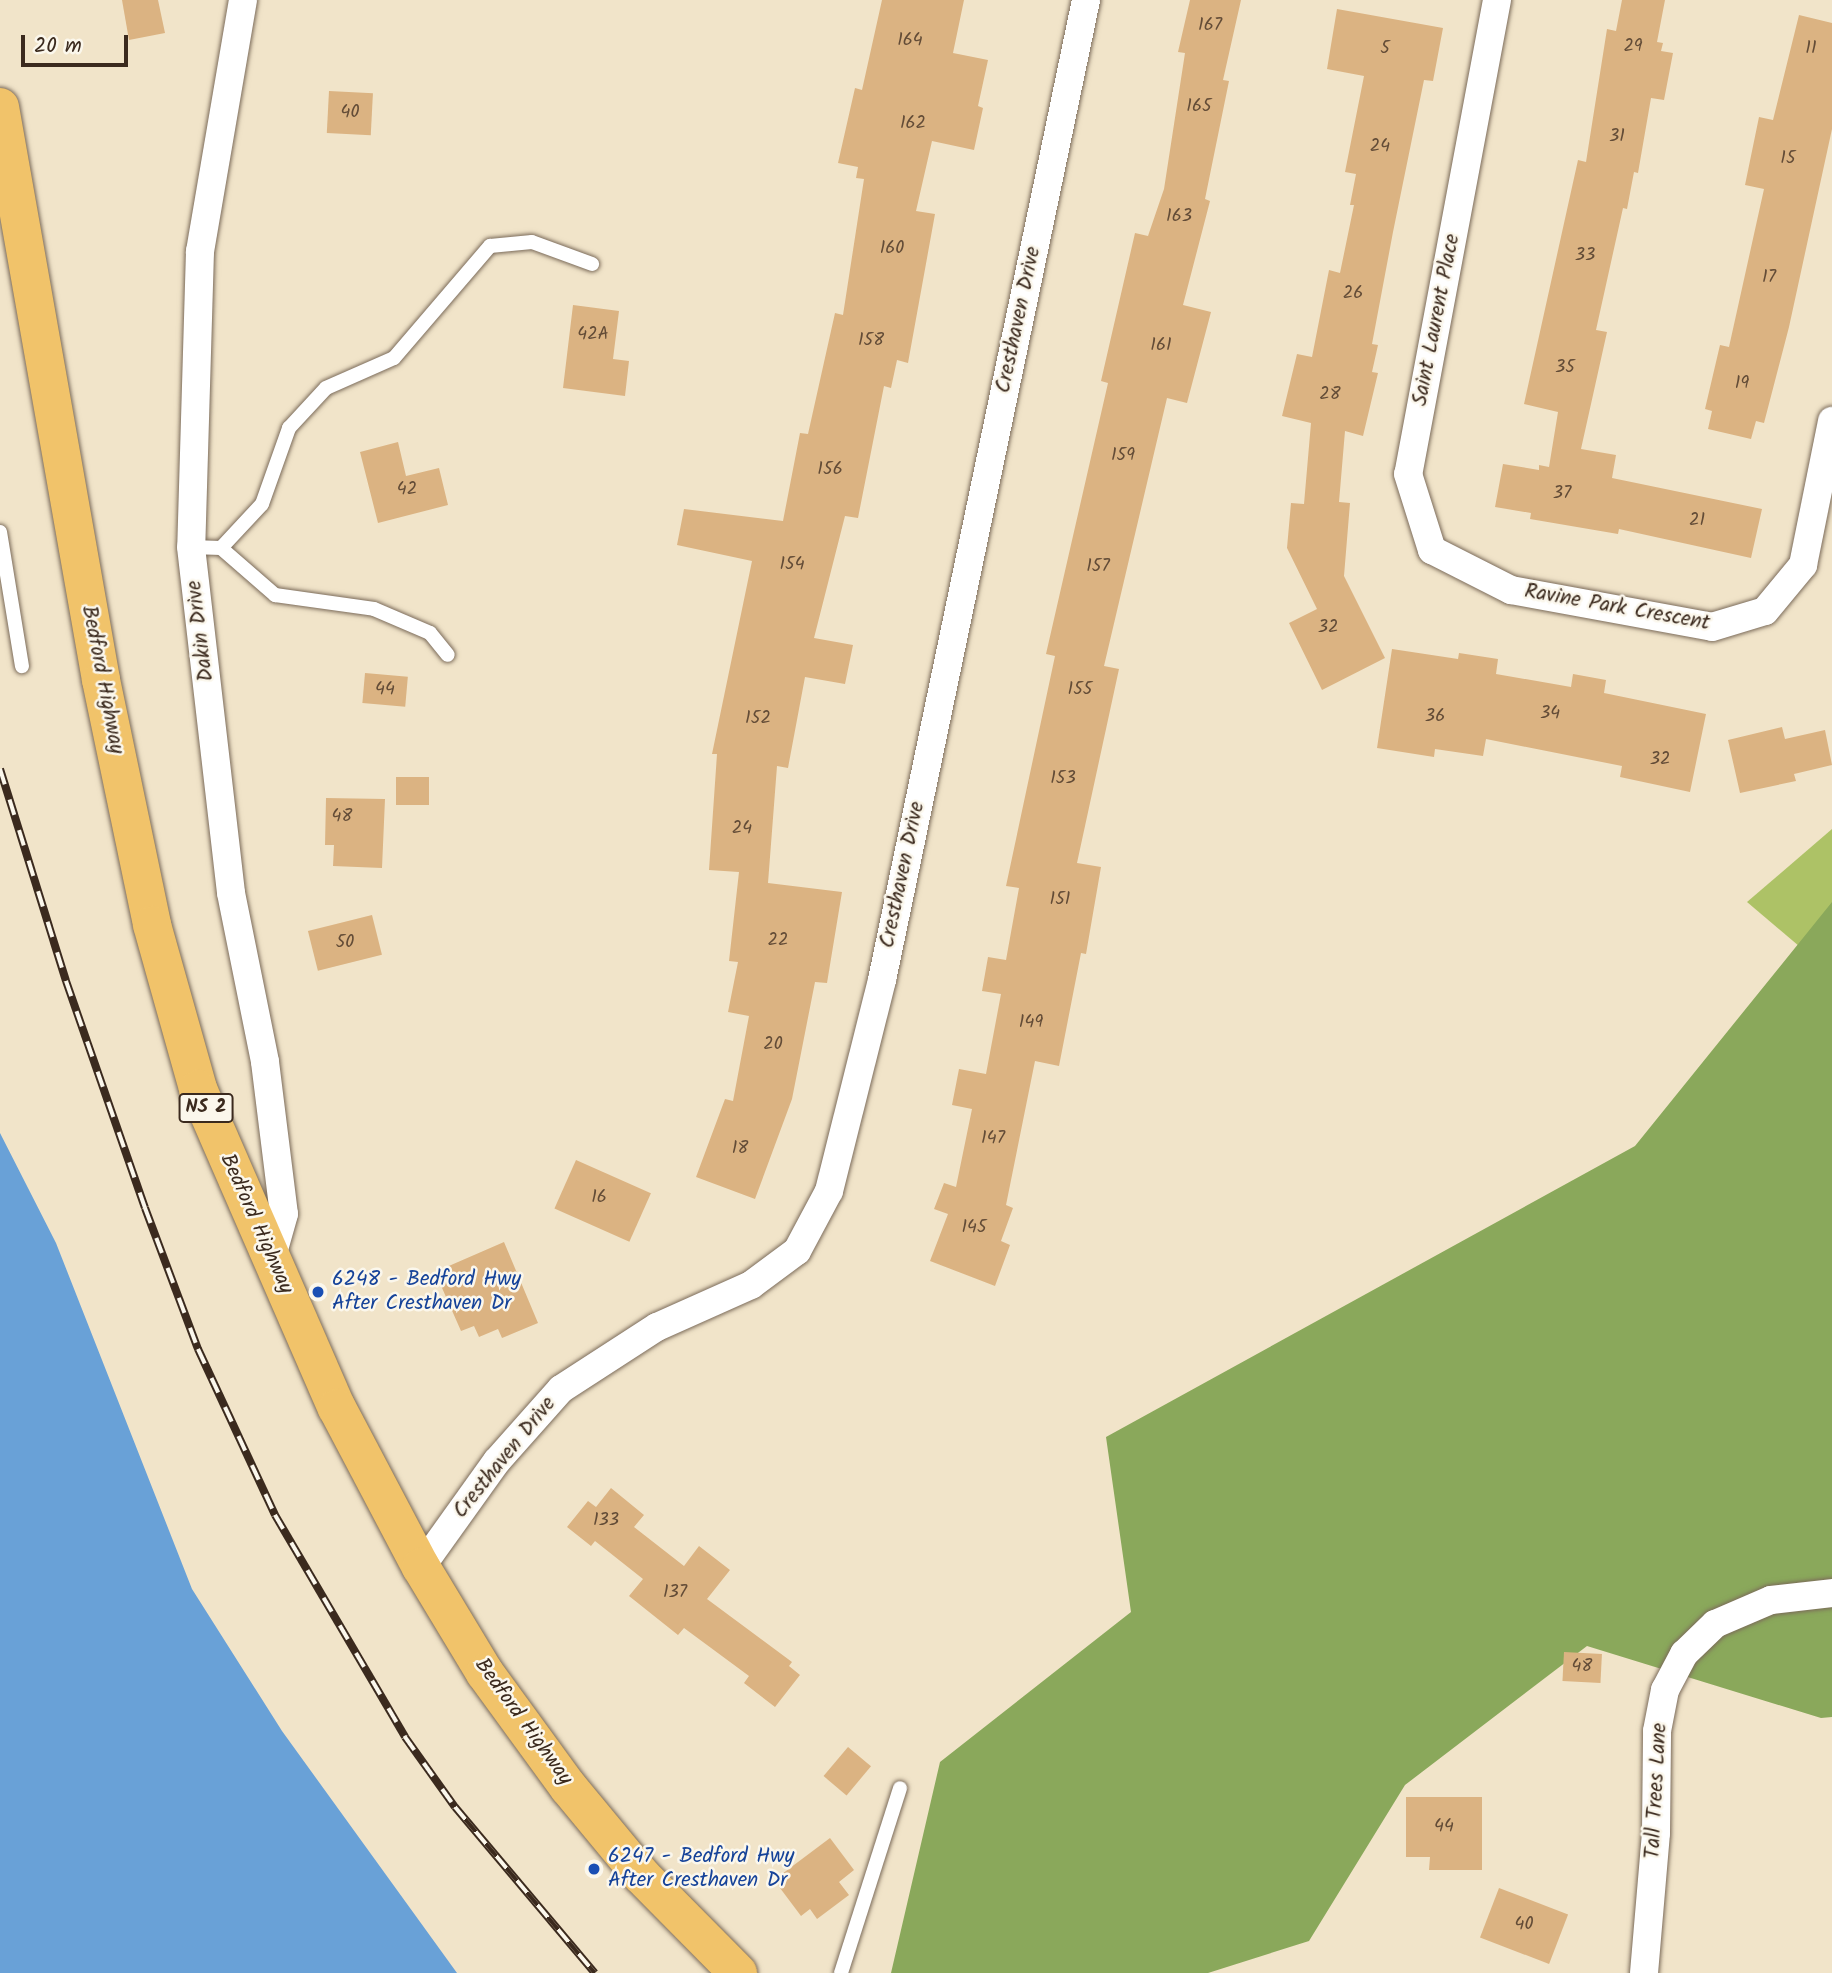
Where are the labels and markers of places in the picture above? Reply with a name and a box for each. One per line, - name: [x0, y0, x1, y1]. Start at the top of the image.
- place label: 6248 - Bedford Hwy After Cresthaven Dr: [332, 1267, 521, 1317]
- marker: 6248 - Bedford Hwy After Cresthaven Dr: [310, 1284, 326, 1300]
- place label: 6247 - Bedford Hwy After Cresthaven Dr: [608, 1844, 794, 1894]
- marker: 6247 - Bedford Hwy After Cresthaven Dr: [586, 1861, 602, 1877]

